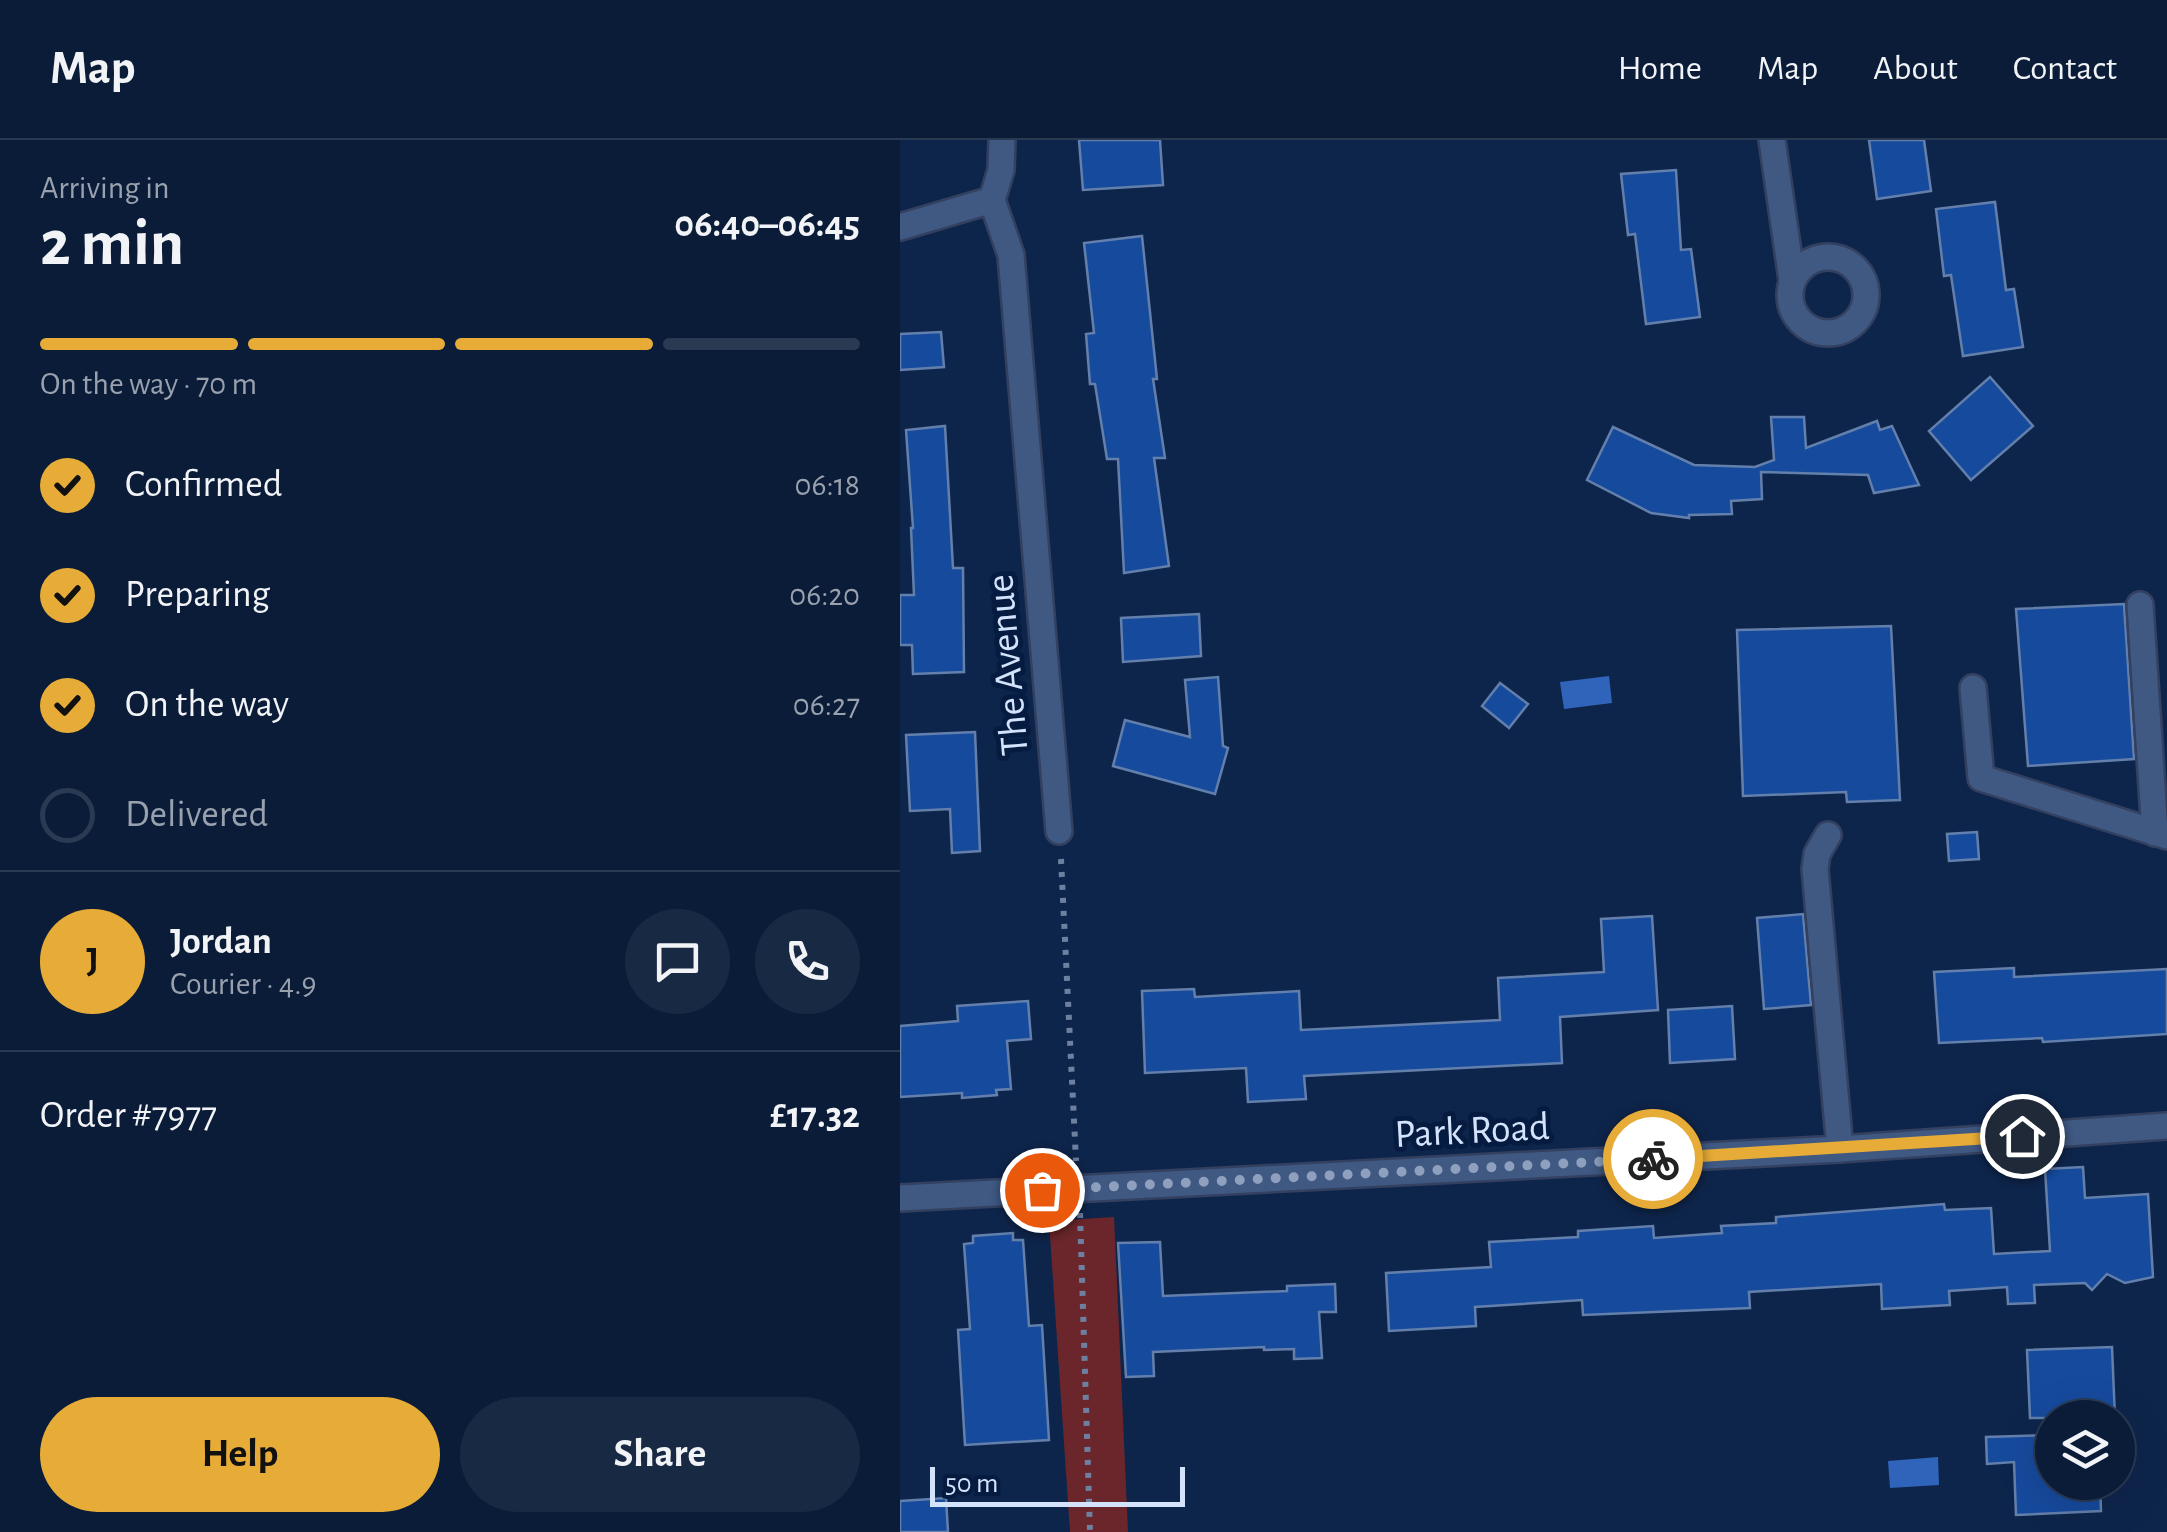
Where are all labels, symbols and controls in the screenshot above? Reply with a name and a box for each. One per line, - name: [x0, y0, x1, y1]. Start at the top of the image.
- text: Map: [50, 45, 136, 93]
- text: Home: [1618, 51, 1702, 86]
- text: Map: [1757, 51, 1818, 86]
- text: About: [1873, 51, 1958, 86]
- text: Contact: [2013, 51, 2117, 86]
- text: Arriving in: [40, 172, 169, 204]
- text: 06:40–06:45: [674, 206, 860, 244]
- text: 2 min: [40, 212, 184, 277]
- text: On the way · 70 m: [40, 368, 257, 400]
- icon: check: [40, 458, 95, 513]
- text: Confirmed: [125, 466, 282, 504]
- text: 06:18: [795, 469, 860, 501]
- icon: check: [40, 568, 95, 623]
- street label: The Avenue: [980, 573, 1036, 757]
- text: Preparing: [125, 576, 270, 614]
- text: 06:20: [789, 579, 860, 611]
- icon: check: [40, 678, 95, 733]
- text: On the way: [125, 686, 289, 724]
- text: 06:27: [793, 689, 860, 721]
- text: Delivered: [125, 796, 268, 834]
- button: chat: [625, 909, 730, 1014]
- button: phone: [755, 909, 860, 1014]
- text: Jordan: [170, 923, 272, 961]
- text: J: [86, 942, 99, 980]
- text: Courier · 4.9: [170, 968, 317, 1000]
- pin: [1980, 1094, 2065, 1179]
- text: Order #7977: [40, 1097, 217, 1135]
- text: £17.32: [770, 1097, 860, 1135]
- street label: Park Road: [1393, 1107, 1551, 1155]
- courier: [1603, 1109, 1703, 1209]
- icon: home: [1995, 1109, 2050, 1164]
- icon: bike: [1626, 1132, 1681, 1187]
- pin: [1000, 1148, 1085, 1233]
- icon: bag: [1015, 1163, 1070, 1218]
- button: Help: [40, 1397, 440, 1512]
- button: Share: [460, 1397, 860, 1512]
- map controls: [2035, 1400, 2135, 1500]
- button: layers: [2035, 1400, 2135, 1500]
- scale bar: [930, 1462, 1185, 1506]
- text: 50 m: [945, 1470, 999, 1498]

